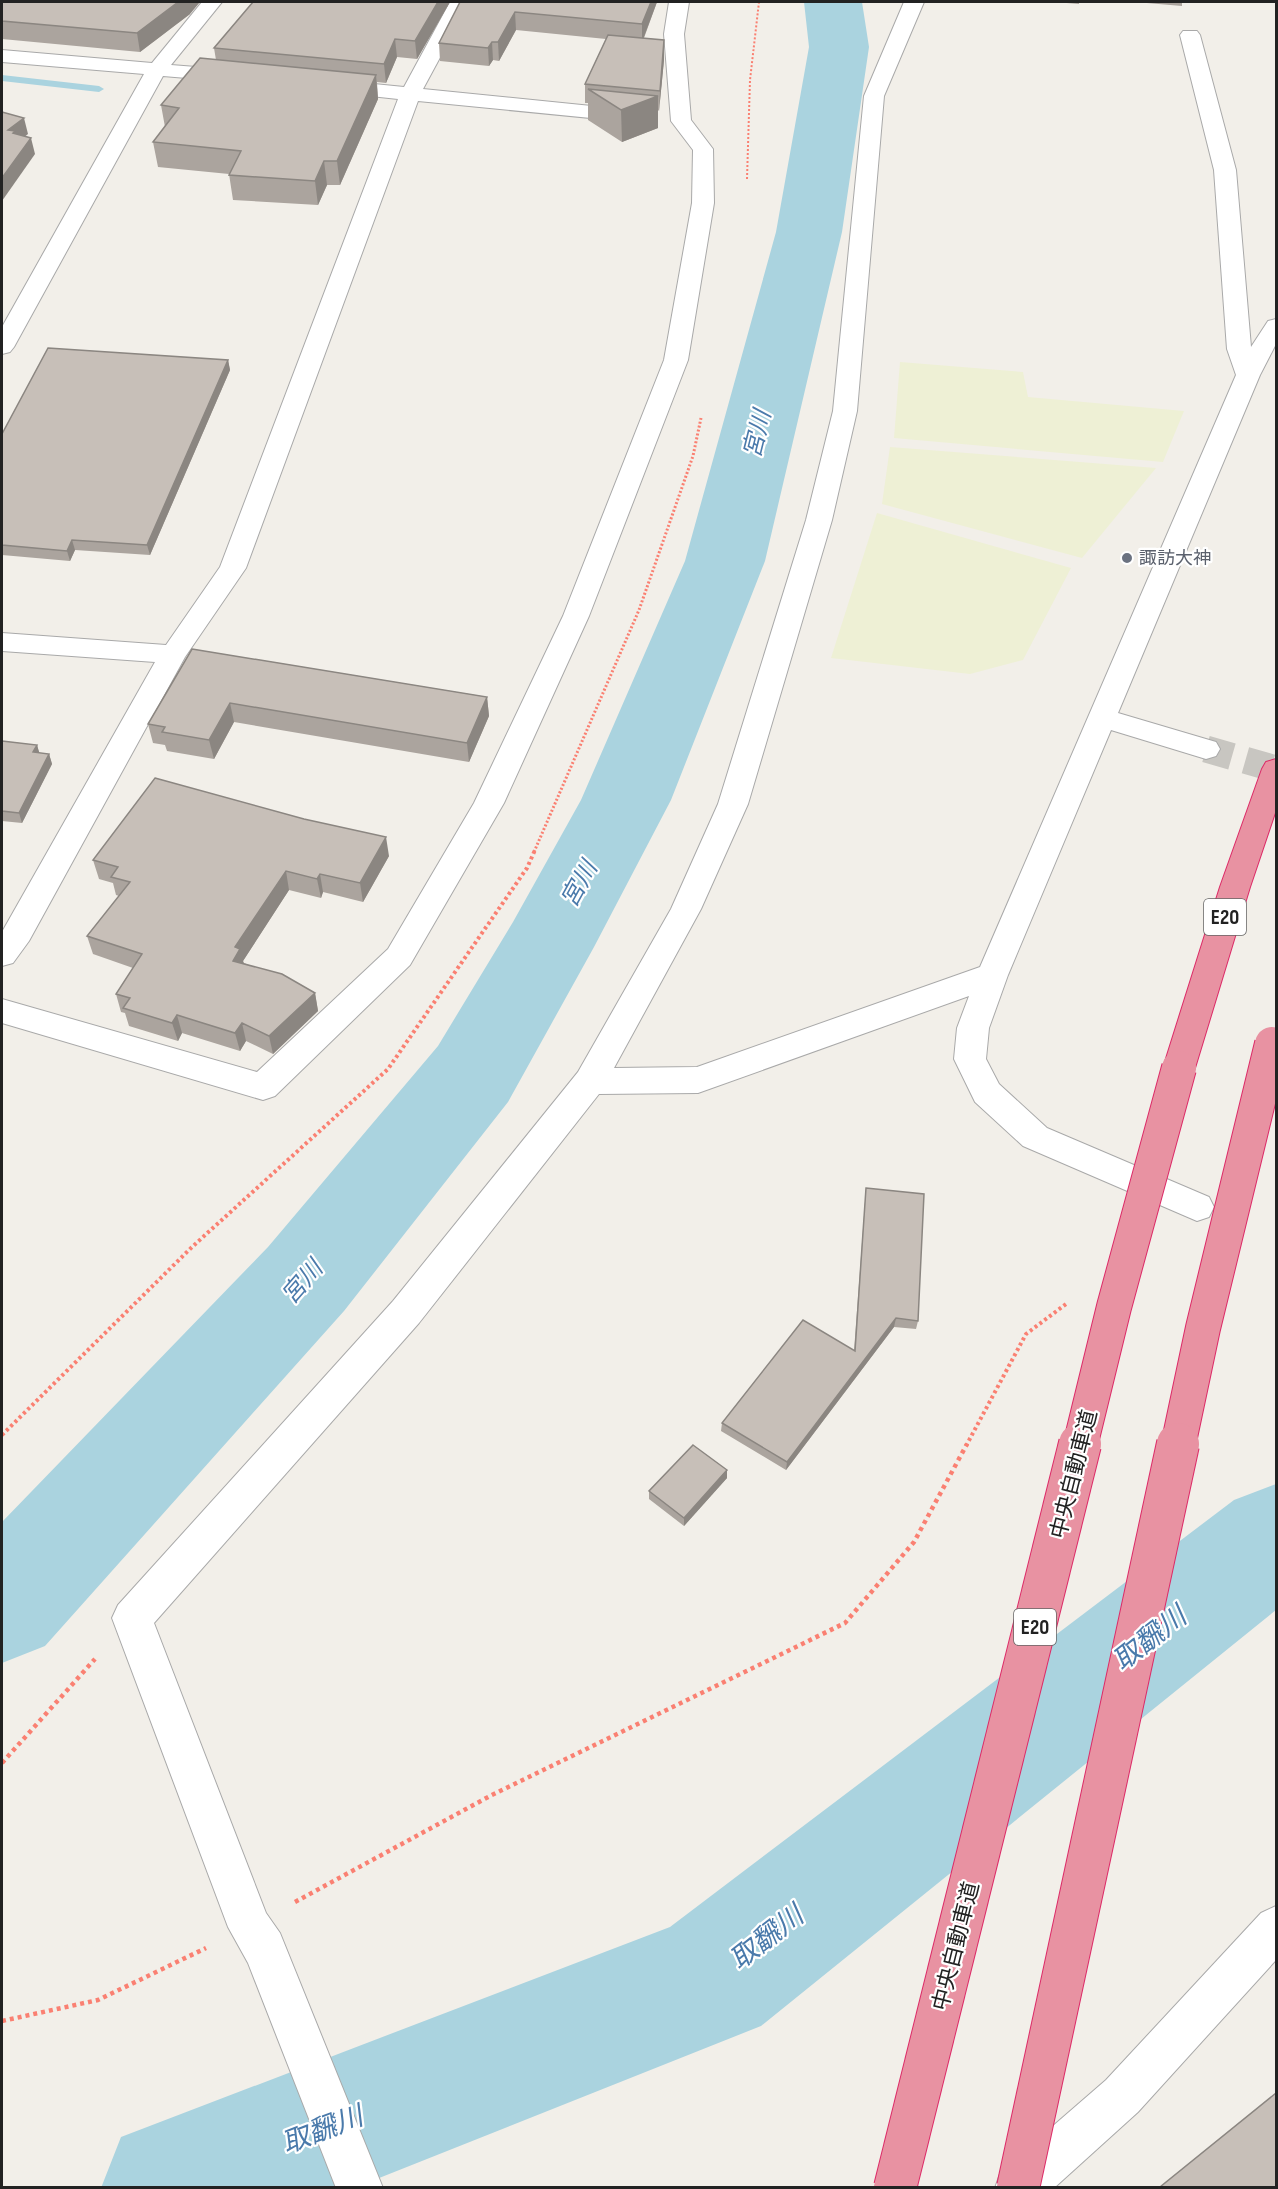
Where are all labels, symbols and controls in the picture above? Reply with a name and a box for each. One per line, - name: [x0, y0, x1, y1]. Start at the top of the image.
- water label: 宮川: [738, 404, 778, 461]
- place label: 諏訪大神: [1139, 548, 1211, 569]
- marker: 諏訪大神: [1120, 551, 1134, 565]
- water label: 宮川: [555, 854, 605, 912]
- road number: E20: [1204, 899, 1246, 935]
- water label: 宮川: [276, 1252, 331, 1310]
- street label: 中央自動車道: [1045, 1407, 1104, 1542]
- water label: 取飜川: [1107, 1598, 1196, 1678]
- road number: E20: [1014, 1609, 1056, 1645]
- street label: 中央自動車道: [927, 1879, 986, 2014]
- water label: 取飜川: [724, 1897, 813, 1977]
- water label: 取飜川: [277, 2099, 370, 2161]

